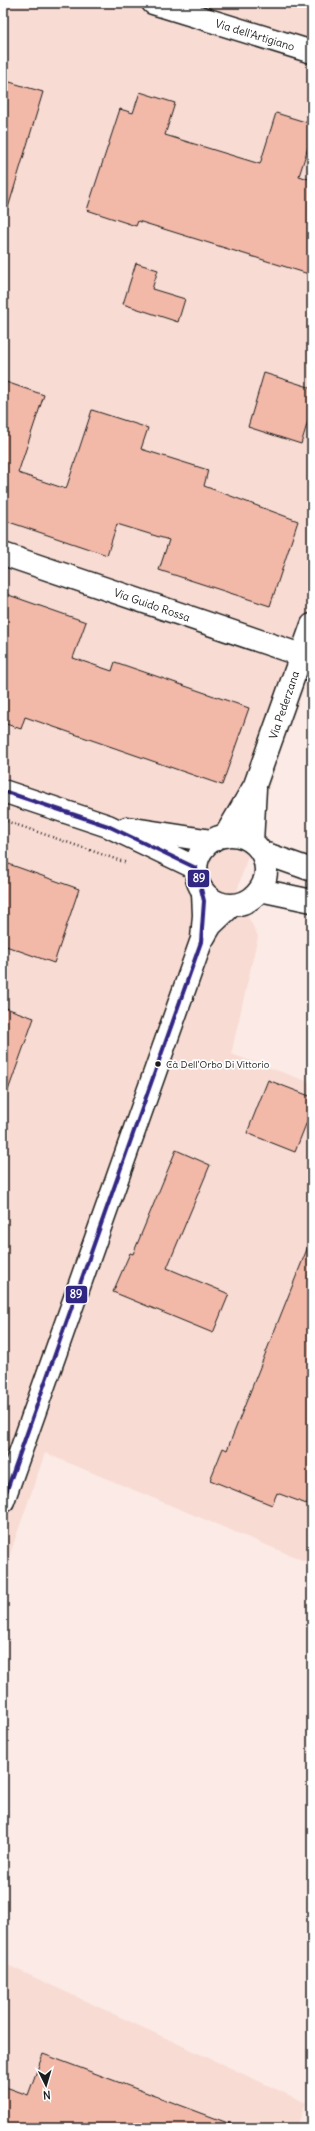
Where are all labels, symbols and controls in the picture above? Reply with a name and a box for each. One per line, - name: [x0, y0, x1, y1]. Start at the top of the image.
- street label: Via dell'Artigiano: [214, 16, 296, 54]
- street label: Via Guido Rossa: [112, 585, 192, 625]
- street label: Via Pederzana: [266, 669, 302, 741]
- line badge: 89: [187, 869, 210, 888]
- text: 89: [193, 871, 205, 885]
- place label: Cà Dell'Orbo Di Vittorio: [166, 1058, 270, 1071]
- marker: Cà Dell'Orbo Di Vittorio: [153, 1059, 163, 1069]
- line badge: 89: [65, 1285, 88, 1304]
- text: 89: [70, 1287, 82, 1301]
- north arrow: [26, 2065, 66, 2105]
- text: N: [42, 2088, 51, 2102]

